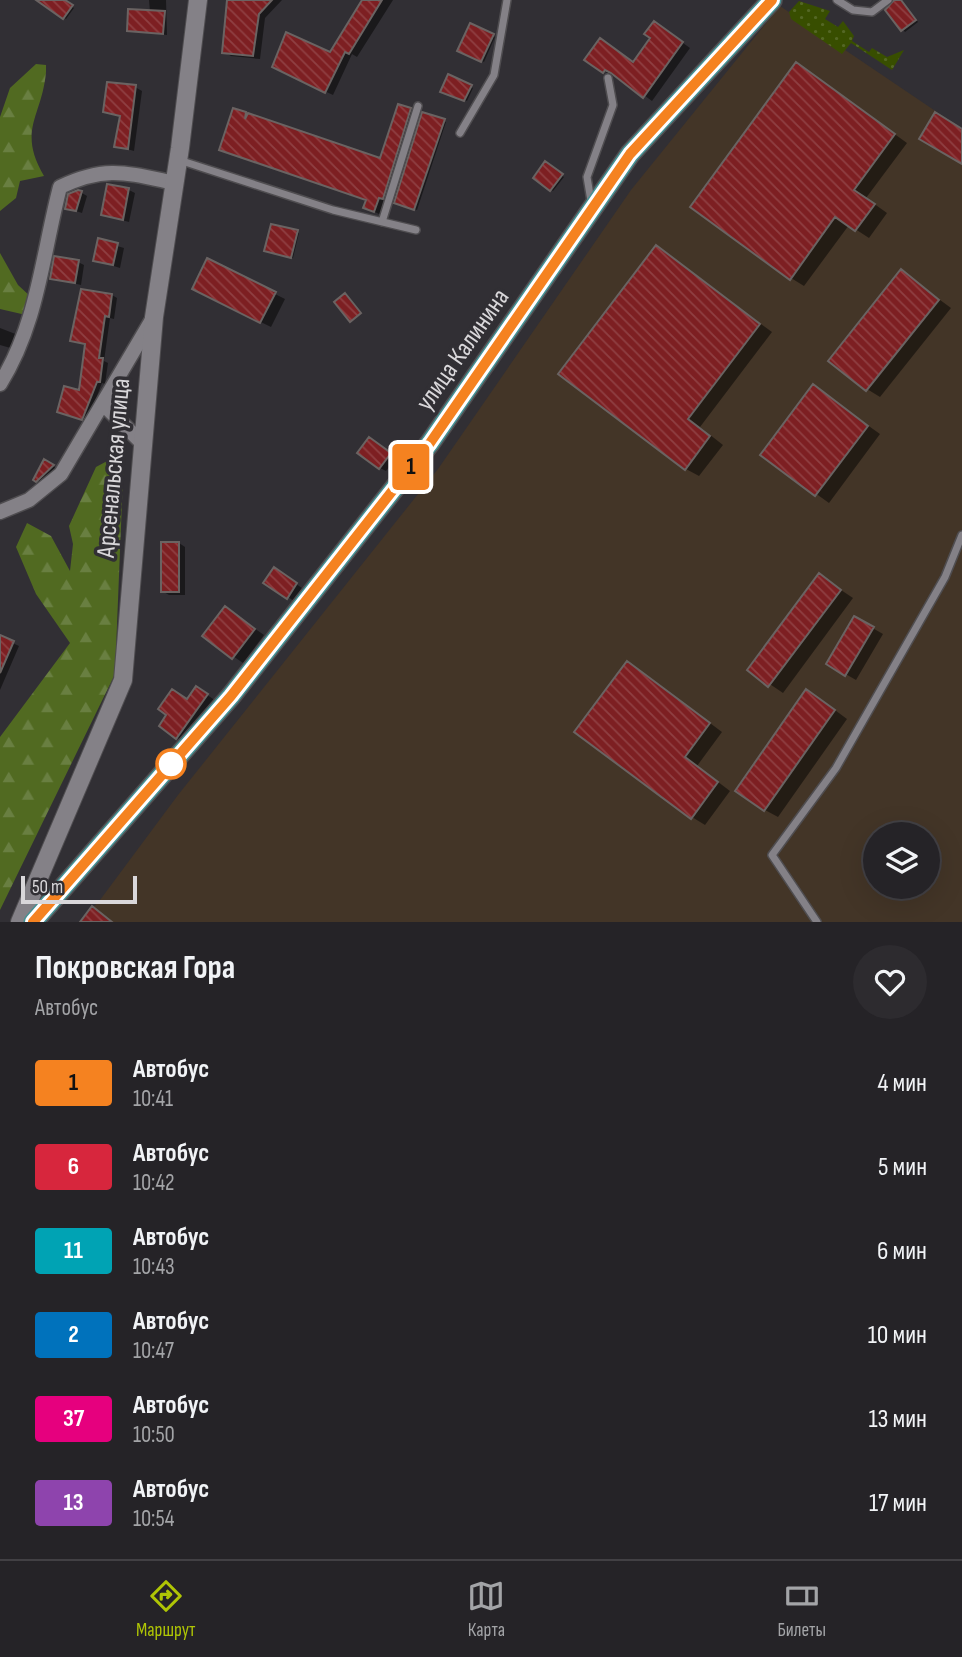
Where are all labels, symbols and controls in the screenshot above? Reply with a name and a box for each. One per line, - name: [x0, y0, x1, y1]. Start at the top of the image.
- street label: улица Калинина: [410, 283, 516, 417]
- street label: Арсенальская улица: [91, 377, 137, 560]
- line badge: 1: [388, 444, 434, 490]
- text: 1: [406, 452, 416, 481]
- unlabelled marker: [156, 749, 186, 779]
- map controls: [863, 822, 940, 899]
- button: layers: [863, 822, 940, 899]
- scale bar: [21, 873, 136, 905]
- text: 50 m: [32, 876, 63, 899]
- button: heart: [853, 945, 927, 1019]
- text: Покровская Гора: [35, 948, 235, 988]
- text: Автобус: [35, 994, 98, 1022]
- text: Автобус: [133, 1054, 209, 1085]
- text: 1: [69, 1068, 78, 1097]
- text: 4 мин: [878, 1068, 927, 1099]
- text: 10:41: [133, 1085, 173, 1113]
- text: Автобус: [133, 1138, 209, 1169]
- text: 6: [68, 1152, 79, 1181]
- text: 5 мин: [878, 1152, 927, 1183]
- text: 10:42: [133, 1169, 175, 1197]
- text: Автобус: [133, 1222, 209, 1253]
- text: 11: [64, 1236, 83, 1265]
- text: 6 мин: [877, 1236, 927, 1267]
- text: 10:43: [133, 1253, 175, 1281]
- text: Автобус: [133, 1306, 209, 1337]
- text: 2: [68, 1320, 79, 1349]
- text: 10 мин: [868, 1320, 927, 1351]
- text: 10:47: [133, 1337, 174, 1365]
- text: Автобус: [133, 1390, 209, 1421]
- text: 37: [63, 1404, 84, 1433]
- text: 13 мин: [868, 1404, 927, 1435]
- text: 10:50: [133, 1421, 175, 1449]
- text: Автобус: [133, 1474, 209, 1505]
- text: 13: [63, 1488, 84, 1517]
- text: 17 мин: [869, 1488, 927, 1519]
- text: 10:54: [133, 1505, 174, 1533]
- tab: Маршрут: [136, 1577, 195, 1642]
- tab: Карта: [467, 1577, 505, 1642]
- tab: Билеты: [777, 1577, 826, 1642]

